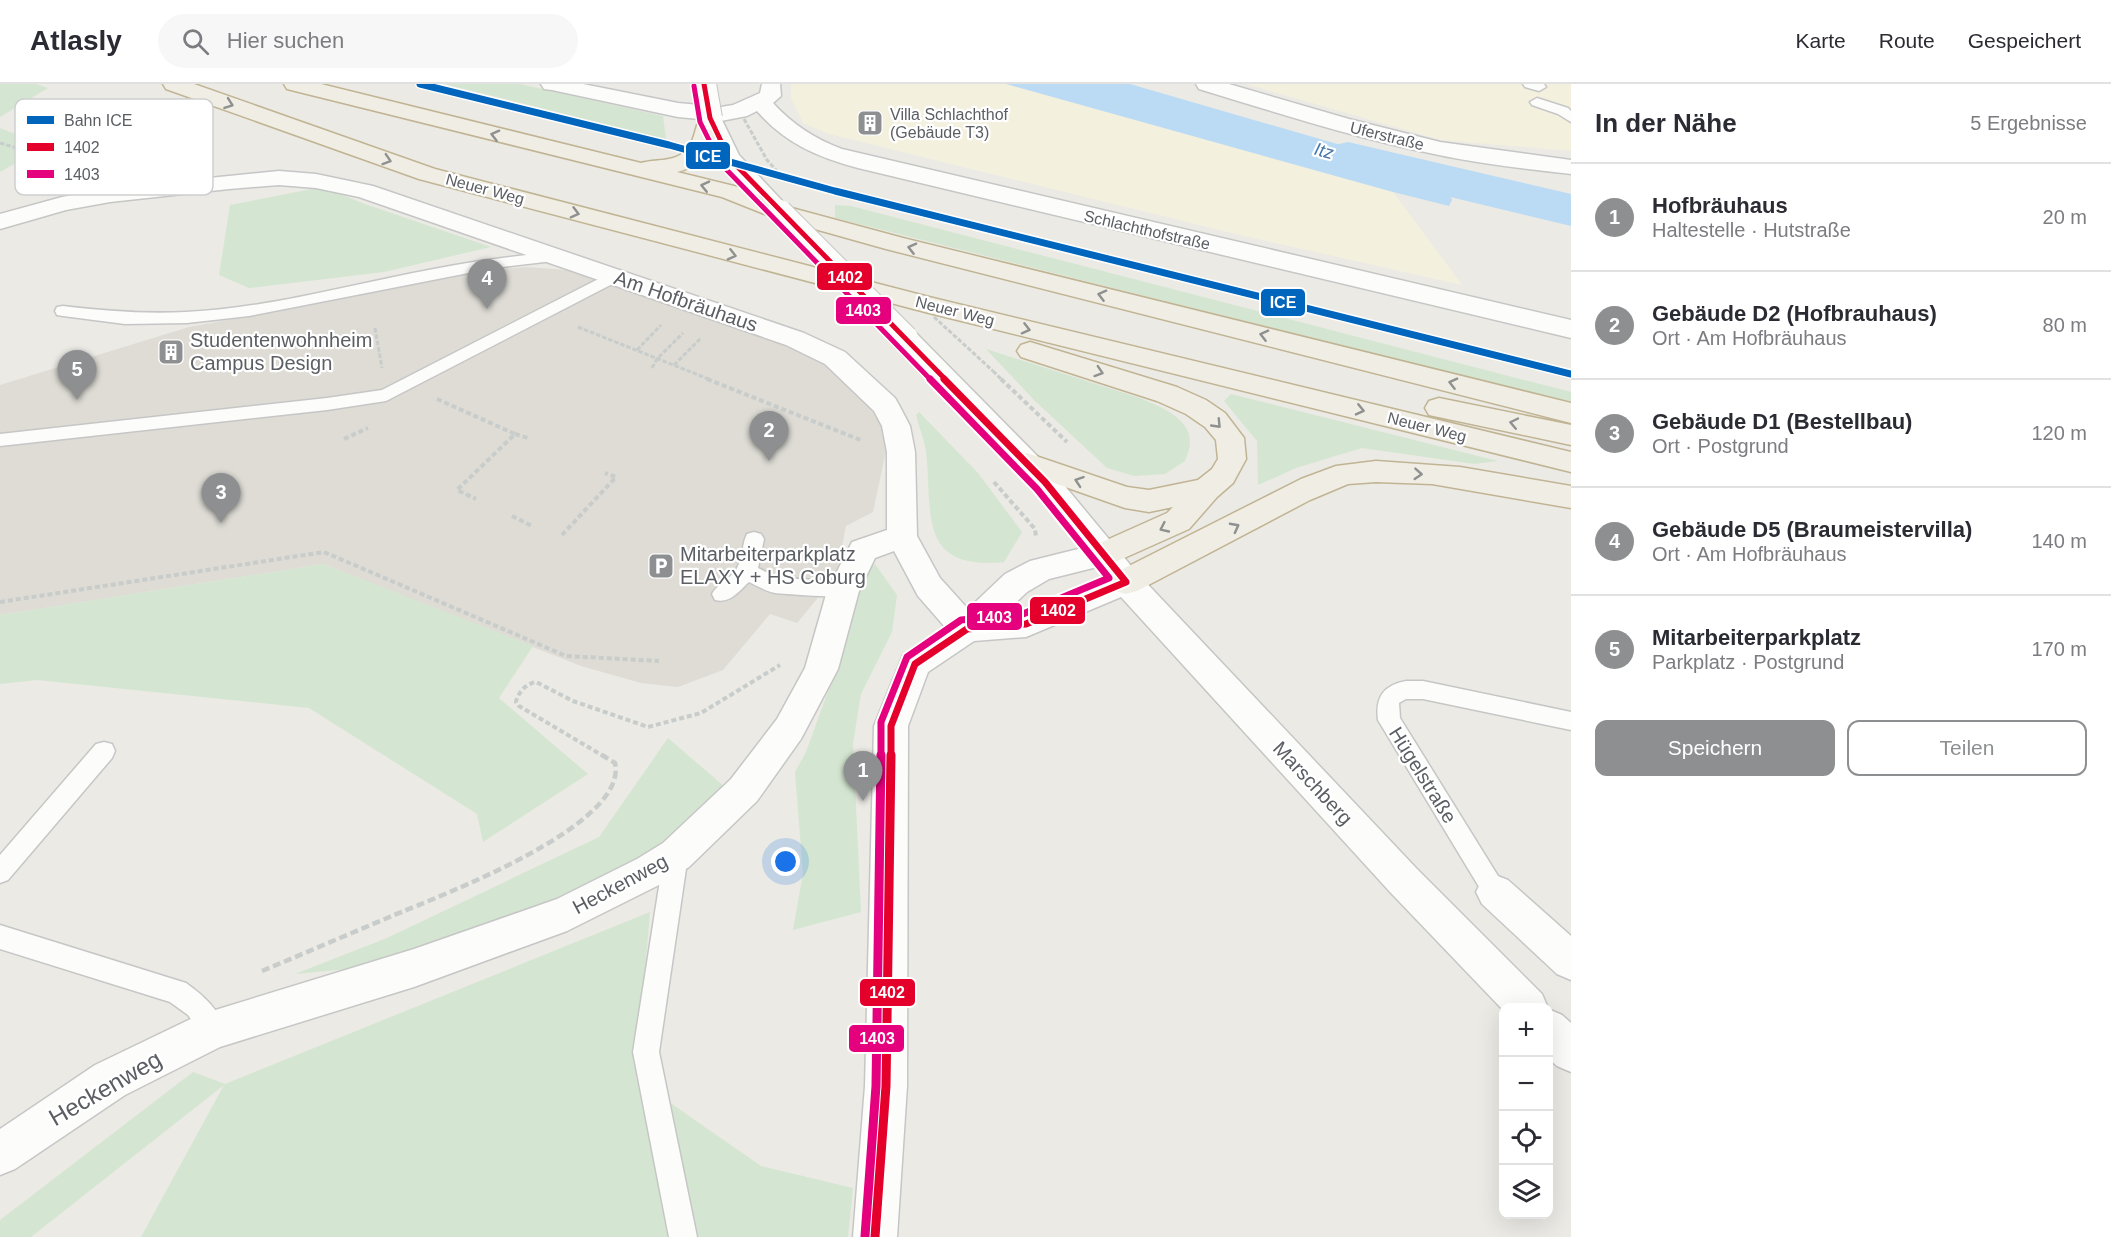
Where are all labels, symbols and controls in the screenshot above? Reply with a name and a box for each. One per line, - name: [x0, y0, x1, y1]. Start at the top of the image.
- search box: [158, 14, 578, 68]
- text: Atlasly: [30, 25, 122, 56]
- icon: search: [179, 25, 212, 58]
- text: Hier suchen: [227, 28, 344, 53]
- text: Karte: [1796, 29, 1846, 52]
- text: Route: [1879, 29, 1935, 52]
- text: Gespeichert: [1968, 29, 2081, 52]
- one-way arrow: [223, 97, 234, 110]
- legend: [15, 99, 213, 195]
- place label: Villa Schlachthof (Gebäude T3): [890, 106, 1009, 141]
- building icon: Villa Schlachthof (Gebäude T3): [855, 108, 885, 138]
- text: In der Nähe: [1595, 108, 1737, 138]
- text: Bahn ICE: [64, 112, 132, 129]
- text: 5 Ergebnisse: [1970, 112, 2087, 134]
- street label: Uferstraße: [1348, 119, 1426, 153]
- one-way arrow: [490, 130, 501, 142]
- text: 1402: [64, 139, 100, 156]
- water label: Itz: [1312, 139, 1336, 163]
- line badge: ICE: [685, 141, 731, 170]
- text: ICE: [695, 148, 722, 165]
- one-way arrow: [381, 153, 392, 166]
- text: 1403: [64, 166, 100, 183]
- street label: Neuer Weg: [444, 170, 526, 208]
- one-way arrow: [700, 181, 710, 194]
- text: Hofbräuhaus: [1652, 193, 1788, 218]
- one-way arrow: [570, 206, 580, 219]
- text: 1: [1609, 206, 1620, 228]
- text: 20 m: [2043, 206, 2087, 228]
- street label: Schlachthofstraße: [1082, 207, 1212, 253]
- text: Haltestelle · Hutstraße: [1652, 219, 1851, 241]
- one-way arrow: [907, 243, 917, 256]
- one-way arrow: [726, 247, 736, 260]
- pin: 4: [468, 260, 506, 309]
- line badge: 1402: [816, 262, 873, 291]
- street label: Am Hofbräuhaus: [611, 266, 761, 336]
- text: 1402: [827, 269, 863, 286]
- line badge: ICE: [1260, 288, 1306, 317]
- one-way arrow: [1097, 289, 1107, 302]
- street label: Neuer Weg: [914, 293, 996, 329]
- text: ICE: [1270, 294, 1297, 311]
- line badge: 1403: [835, 296, 892, 325]
- text: Gebäude D2 (Hofbrauhaus): [1652, 301, 1937, 326]
- text: 1403: [845, 302, 881, 319]
- text: 2: [1609, 314, 1620, 336]
- text: 80 m: [2043, 314, 2087, 336]
- one-way arrow: [1021, 321, 1031, 334]
- text: Ort · Am Hofbräuhaus: [1652, 327, 1847, 349]
- place label: Studentenwohnheim Campus Design: [190, 329, 372, 374]
- one-way arrow: [1259, 330, 1269, 343]
- building icon: Studentenwohnheim Campus Design: [156, 337, 186, 367]
- pin: 5: [58, 350, 97, 400]
- one-way arrow: [1093, 365, 1104, 378]
- one-way arrow: [1448, 378, 1458, 391]
- one-way arrow: [1354, 403, 1364, 416]
- street label: Neuer Weg: [1386, 409, 1468, 445]
- text: Gebäude D1 (Bestellbau): [1652, 409, 1912, 434]
- pin: 2: [750, 412, 788, 461]
- one-way arrow: [1509, 417, 1519, 430]
- one-way arrow: [1210, 418, 1221, 428]
- text: 3: [1609, 422, 1620, 444]
- text: 120 m: [2031, 422, 2087, 444]
- text: Ort · Postgrund: [1652, 435, 1789, 457]
- one-way arrow: [1413, 467, 1422, 480]
- pin: 3: [202, 474, 240, 523]
- one-way arrow: [1074, 476, 1085, 489]
- text: Gebäude D5 (Braumeistervilla): [1652, 517, 1972, 542]
- one-way arrow: [1160, 520, 1171, 532]
- one-way arrow: [1229, 523, 1239, 534]
- text: 4: [1609, 530, 1620, 552]
- text: 140 m: [2031, 530, 2087, 552]
- place label: Mitarbeiterparkplatz ELAXY + HS Coburg: [680, 543, 866, 588]
- text: Ort · Am Hofbräuhaus: [1652, 543, 1847, 565]
- parking icon: Mitarbeiterparkplatz ELAXY + HS Coburg: [646, 551, 676, 581]
- line badge: 1402: [1029, 596, 1086, 625]
- line badge: 1403: [966, 602, 1023, 631]
- text: 1402: [1040, 602, 1076, 619]
- text: 1403: [976, 609, 1012, 626]
- text: Mitarbeiterparkplatz: [1652, 625, 1861, 650]
- text: 5: [1609, 638, 1620, 660]
- text: 170 m: [2031, 638, 2087, 660]
- text: Parkplatz · Postgrund: [1652, 651, 1844, 673]
- button: Speichern: [1595, 720, 1835, 776]
- button: Teilen: [1847, 720, 2087, 776]
- street label: Hügelstraße: [1385, 723, 1461, 827]
- street label: Marschberg: [1269, 737, 1357, 829]
- pin: 1: [844, 752, 882, 801]
- your location: [771, 847, 800, 876]
- street label: Heckenweg: [569, 850, 671, 918]
- line badge: 1402: [859, 978, 916, 1007]
- text: 1402: [869, 984, 905, 1001]
- map controls: [1499, 1003, 1553, 1219]
- button: +: [1499, 1003, 1553, 1057]
- line badge: 1403: [848, 1024, 905, 1053]
- text: 1403: [859, 1030, 895, 1047]
- street label: Heckenweg: [44, 1045, 166, 1131]
- button: −: [1499, 1057, 1553, 1111]
- button: locate: [1499, 1111, 1553, 1165]
- button: layers: [1499, 1165, 1553, 1219]

